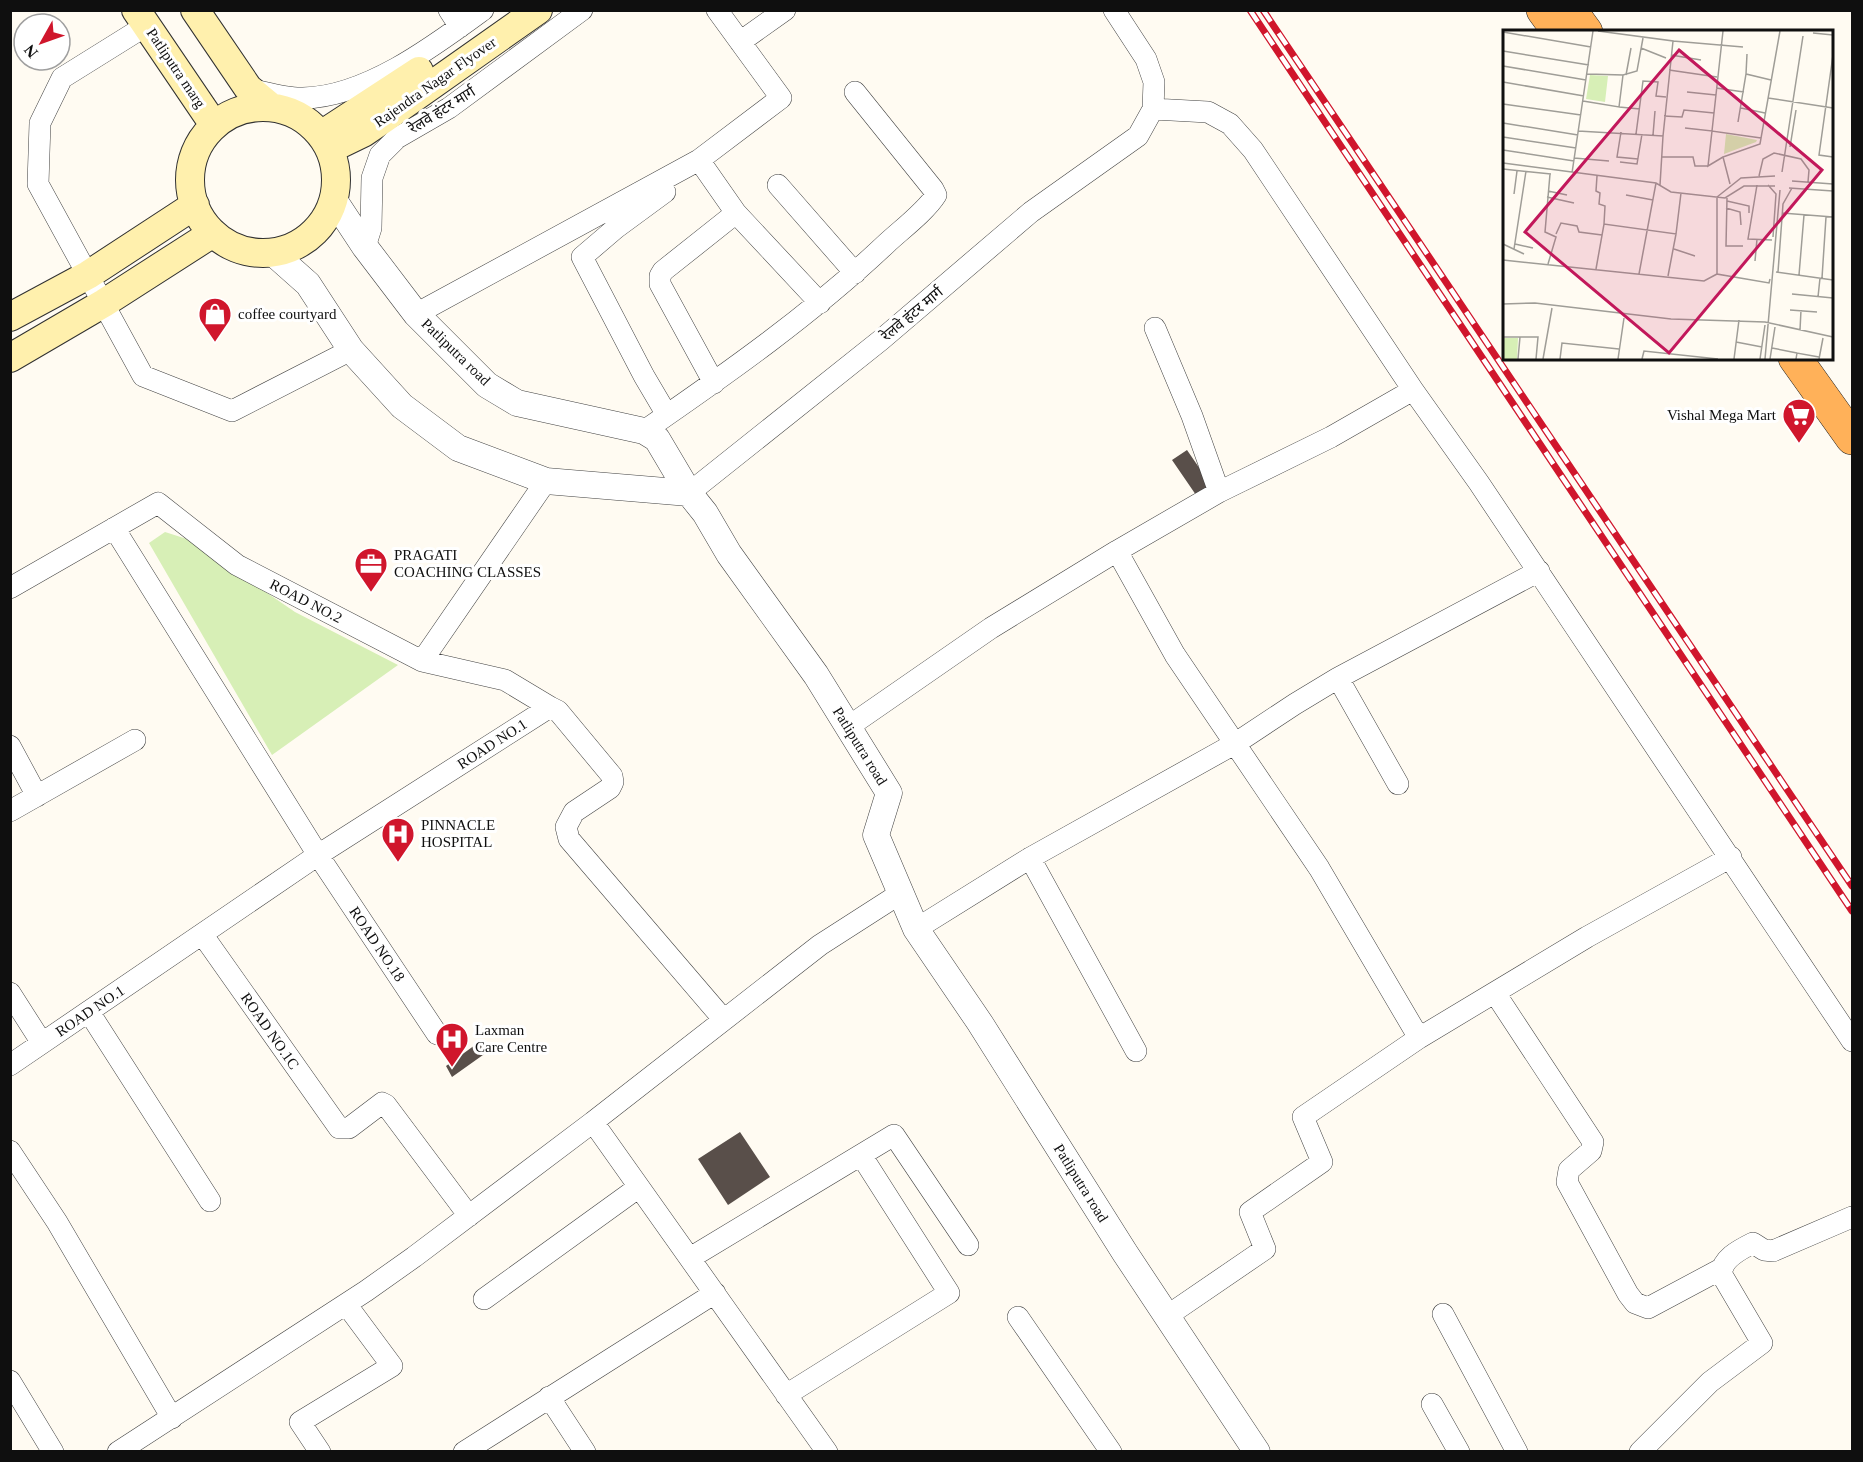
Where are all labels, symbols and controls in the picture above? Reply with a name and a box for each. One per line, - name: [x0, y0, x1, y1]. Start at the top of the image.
- north arrow: [12, 12, 72, 72]
- street label: Patliputra marg: [143, 25, 209, 111]
- inset map: [1503, 30, 1833, 360]
- street label: Rajendra Nagar Flyover: [371, 34, 499, 130]
- text: N: [20, 41, 41, 61]
- street label: रेलवे हंटर मार्ग: [405, 82, 479, 137]
- street label: रेलवे हंटर मार्ग: [877, 282, 947, 345]
- shop icon: coffee courtyard: [197, 296, 233, 343]
- place label: coffee courtyard: [238, 306, 337, 322]
- street label: Patliputra road: [419, 315, 494, 389]
- supermarket icon: Vishal Mega Mart: [1781, 397, 1817, 444]
- place label: Vishal Mega Mart: [1667, 407, 1777, 423]
- office icon: PRAGATI COACHING CLASSES: [353, 546, 389, 593]
- place label: PRAGATI COACHING CLASSES: [394, 547, 541, 580]
- street label: ROAD NO.2: [267, 576, 345, 626]
- street label: Patliputra road: [830, 704, 891, 788]
- street label: ROAD NO.1: [454, 716, 530, 772]
- hospital icon: PINNACLE HOSPITAL: [380, 816, 416, 863]
- place label: PINNACLE HOSPITAL: [421, 817, 495, 850]
- street label: ROAD NO.18: [346, 904, 408, 984]
- street label: ROAD NO.1: [53, 982, 127, 1040]
- street label: ROAD NO.1C: [238, 990, 302, 1072]
- hospital icon: Laxman Care Centre: [434, 1021, 470, 1068]
- place label: Laxman Care Centre: [475, 1022, 547, 1055]
- street label: Patliputra road: [1051, 1141, 1112, 1225]

